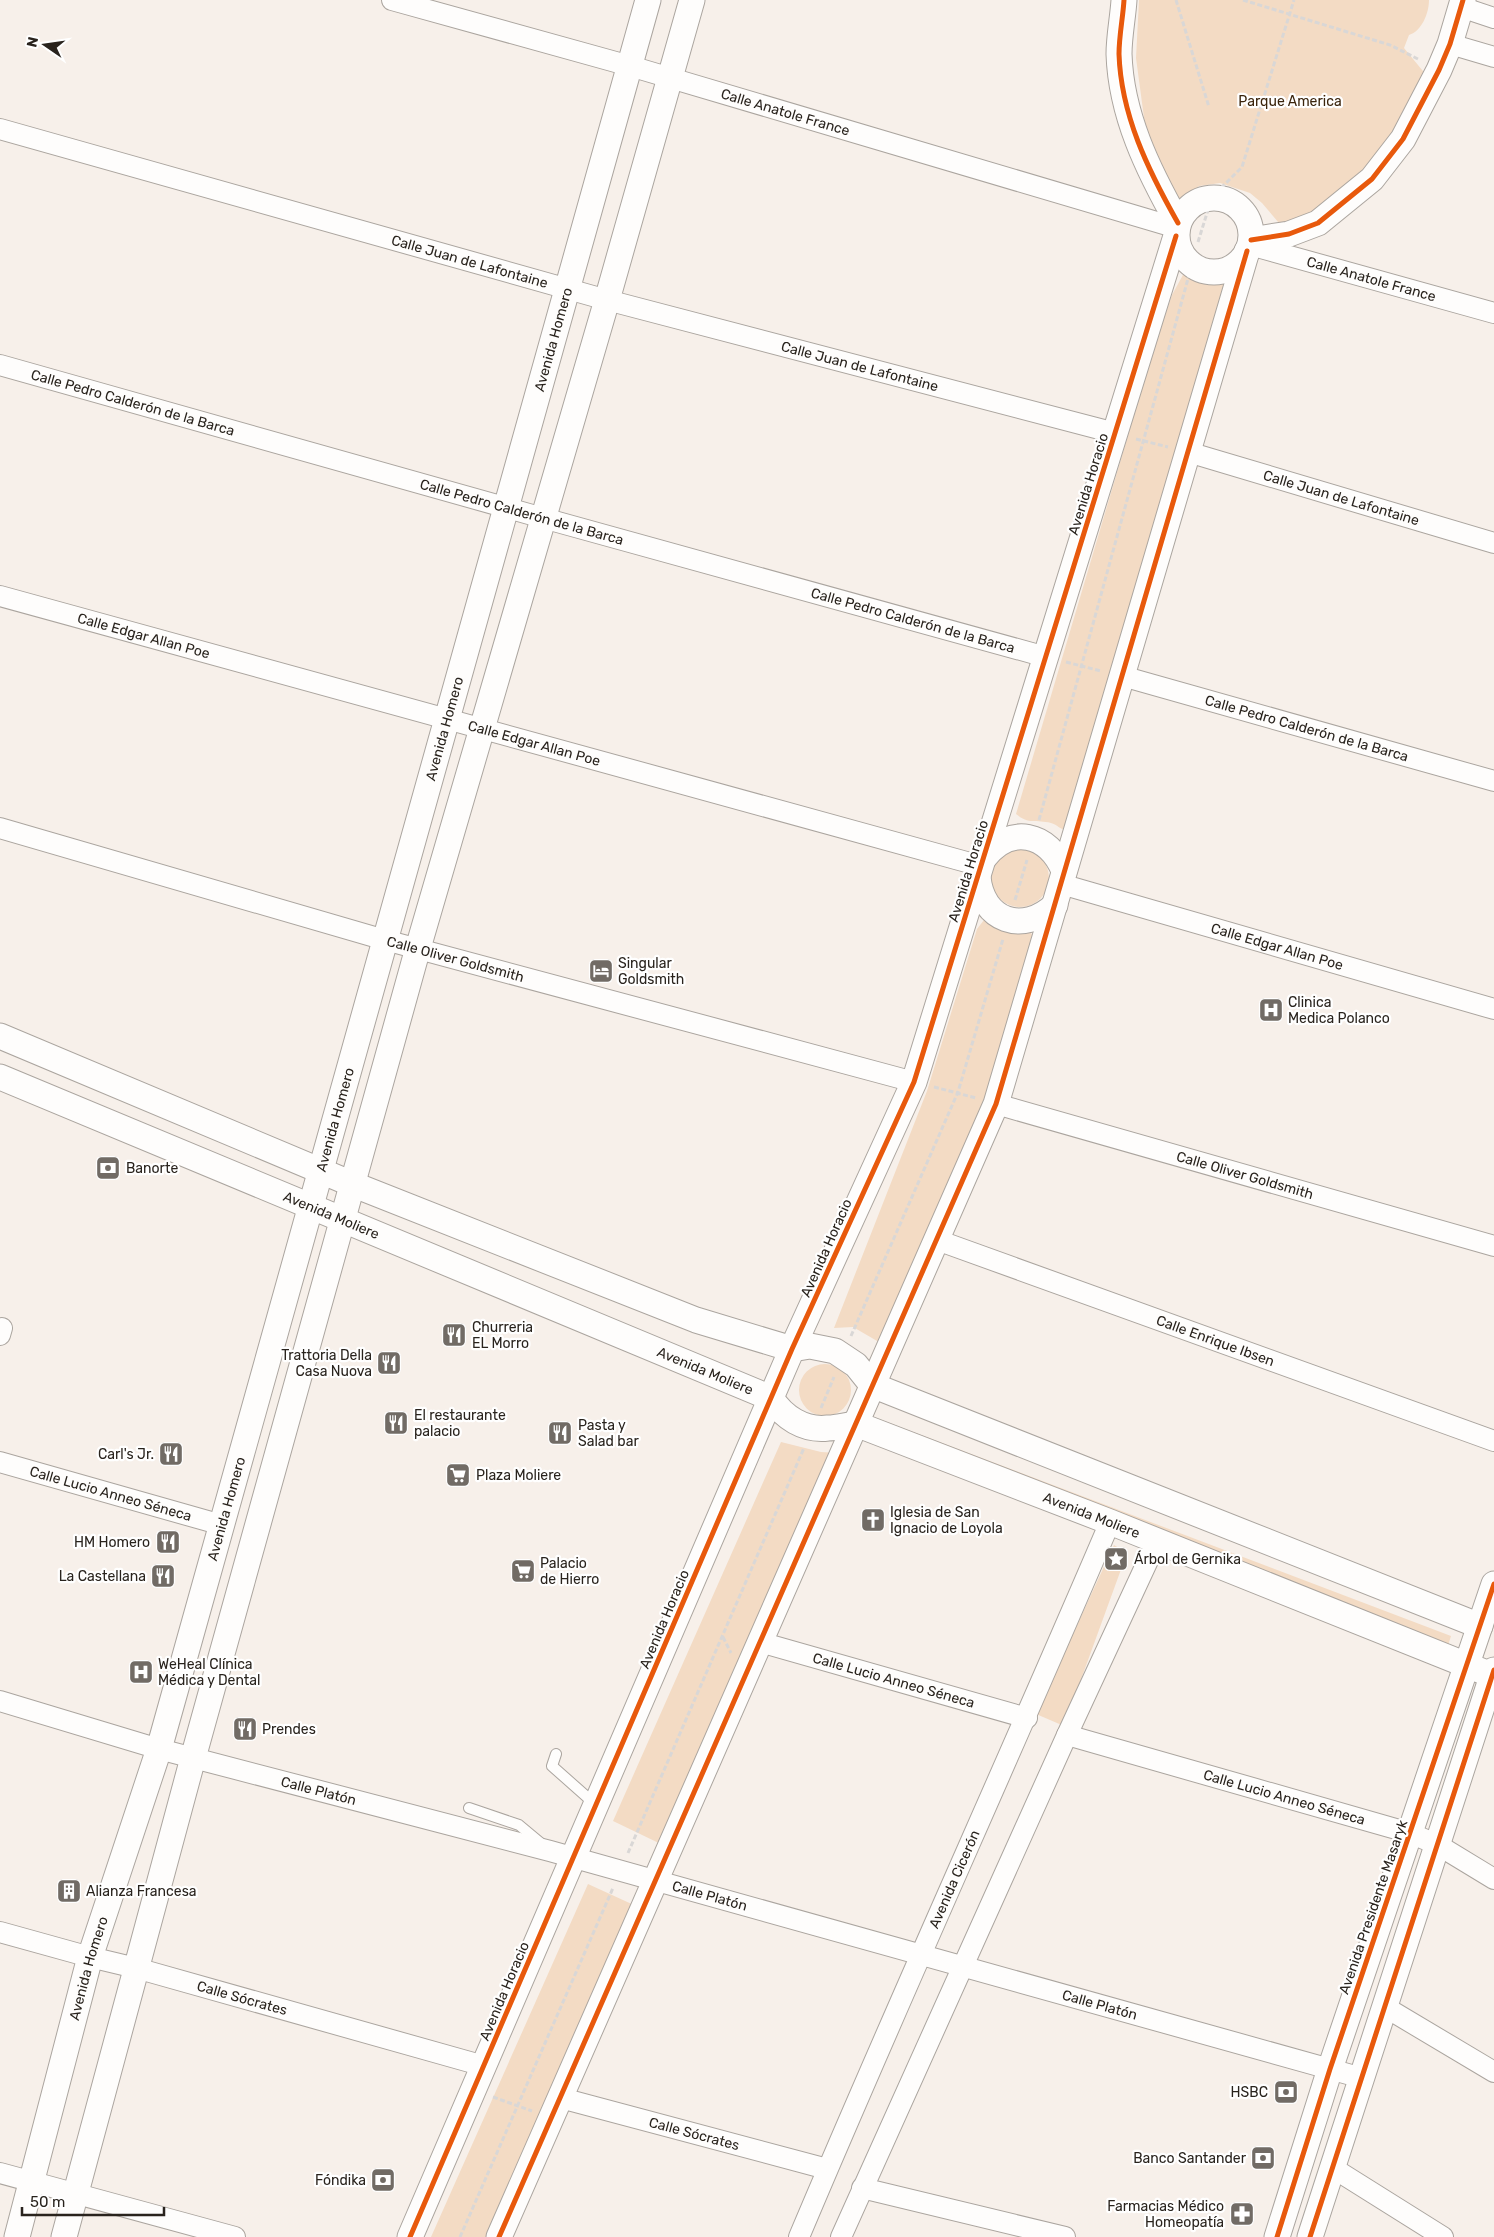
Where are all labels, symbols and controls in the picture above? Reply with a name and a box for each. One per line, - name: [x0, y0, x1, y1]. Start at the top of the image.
- north arrow: [20, 20, 70, 70]
- text: N: [23, 35, 42, 49]
- street label: Calle Anatole France: [719, 85, 852, 140]
- park label: Parque America: [1238, 93, 1342, 110]
- street label: Calle Juan de Lafontaine: [389, 232, 550, 292]
- street label: Calle Anatole France: [1305, 253, 1438, 305]
- street label: Avenida Homero: [531, 286, 576, 394]
- street label: Calle Juan de Lafontaine: [779, 338, 940, 395]
- street label: Calle Pedro Calderón de la Barca: [29, 366, 236, 440]
- street label: Avenida Horacio: [1065, 431, 1112, 537]
- street label: Calle Juan de Lafontaine: [1261, 467, 1421, 529]
- street label: Calle Pedro Calderón de la Barca: [418, 476, 625, 549]
- street label: Calle Pedro Calderón de la Barca: [809, 584, 1017, 657]
- street label: Calle Edgar Allan Poe: [75, 610, 212, 662]
- street label: Avenida Homero: [422, 675, 467, 783]
- street label: Calle Pedro Calderón de la Barca: [1203, 692, 1410, 765]
- street label: Calle Edgar Allan Poe: [466, 717, 602, 770]
- street label: Avenida Horacio: [945, 818, 992, 924]
- street label: Calle Edgar Allan Poe: [1209, 920, 1345, 974]
- street label: Calle Oliver Goldsmith: [385, 933, 526, 986]
- place label: Singular Goldsmith: [618, 955, 684, 988]
- hotel icon: Singular Goldsmith: [588, 958, 614, 984]
- place label: Clinica Medica Polanco: [1288, 994, 1390, 1027]
- hospital icon: Clinica Medica Polanco: [1258, 997, 1284, 1023]
- street label: Avenida Homero: [313, 1066, 358, 1174]
- street label: Calle Oliver Goldsmith: [1175, 1148, 1315, 1203]
- bank icon: Banorte: [95, 1155, 121, 1181]
- place label: Banorte: [126, 1160, 178, 1177]
- street label: Avenida Moliere: [281, 1188, 382, 1243]
- street label: Avenida Horacio: [797, 1196, 856, 1300]
- street label: Calle Enrique Ibsen: [1154, 1312, 1277, 1370]
- place label: Churreria EL Morro: [472, 1319, 533, 1352]
- restaurant icon: Churreria EL Morro: [441, 1322, 467, 1348]
- street label: Avenida Moliere: [655, 1344, 756, 1399]
- place label: Trattoria Della Casa Nuova: [281, 1347, 372, 1380]
- restaurant icon: Trattoria Della Casa Nuova: [376, 1350, 402, 1376]
- place label: El restaurante palacio: [414, 1407, 506, 1440]
- restaurant icon: El restaurante palacio: [383, 1410, 409, 1436]
- place label: Pasta y Salad bar: [578, 1417, 639, 1450]
- restaurant icon: Pasta y Salad bar: [547, 1420, 573, 1446]
- restaurant icon: Carl's Jr.: [158, 1441, 184, 1467]
- place label: Carl's Jr.: [98, 1446, 154, 1463]
- street label: Avenida Homero: [204, 1455, 249, 1563]
- supermarket icon: Plaza Moliere: [445, 1462, 471, 1488]
- street label: Calle Lucio Anneo Séneca: [28, 1463, 193, 1525]
- place label: Plaza Moliere: [476, 1467, 561, 1484]
- street label: Avenida Moliere: [1041, 1489, 1142, 1542]
- place label: Iglesia de San Ignacio de Loyola: [890, 1504, 1003, 1537]
- church icon: Iglesia de San Ignacio de Loyola: [860, 1507, 886, 1533]
- restaurant icon: HM Homero: [155, 1529, 181, 1555]
- place label: HM Homero: [74, 1534, 150, 1551]
- place icon: Árbol de Gernika: [1103, 1546, 1129, 1572]
- place label: Árbol de Gernika: [1134, 1550, 1241, 1568]
- place label: Palacio de Hierro: [540, 1555, 599, 1588]
- supermarket icon: Palacio de Hierro: [510, 1558, 536, 1584]
- restaurant icon: La Castellana: [150, 1563, 176, 1589]
- street label: Avenida Horacio: [636, 1567, 693, 1671]
- place label: La Castellana: [59, 1568, 146, 1585]
- street label: Calle Lucio Anneo Séneca: [811, 1649, 976, 1712]
- place label: WeHeal Clínica Médica y Dental: [158, 1656, 260, 1689]
- hospital icon: WeHeal Clínica Médica y Dental: [128, 1659, 154, 1685]
- restaurant icon: Prendes: [232, 1716, 258, 1742]
- place label: Prendes: [262, 1721, 316, 1738]
- street label: Calle Lucio Anneo Séneca: [1201, 1766, 1367, 1829]
- street label: Calle Platón: [279, 1773, 358, 1809]
- street label: Avenida Presidente Masaryk: [1336, 1817, 1412, 1997]
- street label: Avenida Cicerón: [925, 1828, 984, 1931]
- building icon: Alianza Francesa: [56, 1878, 82, 1904]
- street label: Calle Platón: [670, 1878, 749, 1915]
- place label: Alianza Francesa: [86, 1883, 197, 1900]
- street label: Avenida Homero: [66, 1914, 112, 2022]
- street label: Avenida Horacio: [476, 1939, 533, 2043]
- street label: Calle Sócrates: [195, 1978, 289, 2019]
- street label: Calle Platón: [1060, 1987, 1139, 2024]
- bank icon: HSBC: [1273, 2079, 1299, 2105]
- place label: HSBC: [1231, 2084, 1268, 2101]
- street label: Calle Sócrates: [647, 2114, 741, 2154]
- bank icon: Banco Santander: [1250, 2145, 1276, 2171]
- place label: Banco Santander: [1133, 2150, 1247, 2167]
- bank icon: Fóndika: [370, 2167, 396, 2193]
- place label: Fóndika: [315, 2172, 366, 2189]
- scale bar: [22, 2184, 165, 2216]
- text: 50 m: [30, 2193, 65, 2211]
- place label: Farmacias Médico Homeopatía: [1107, 2198, 1224, 2231]
- pharmacy icon: Farmacias Médico Homeopatía: [1229, 2201, 1255, 2227]

